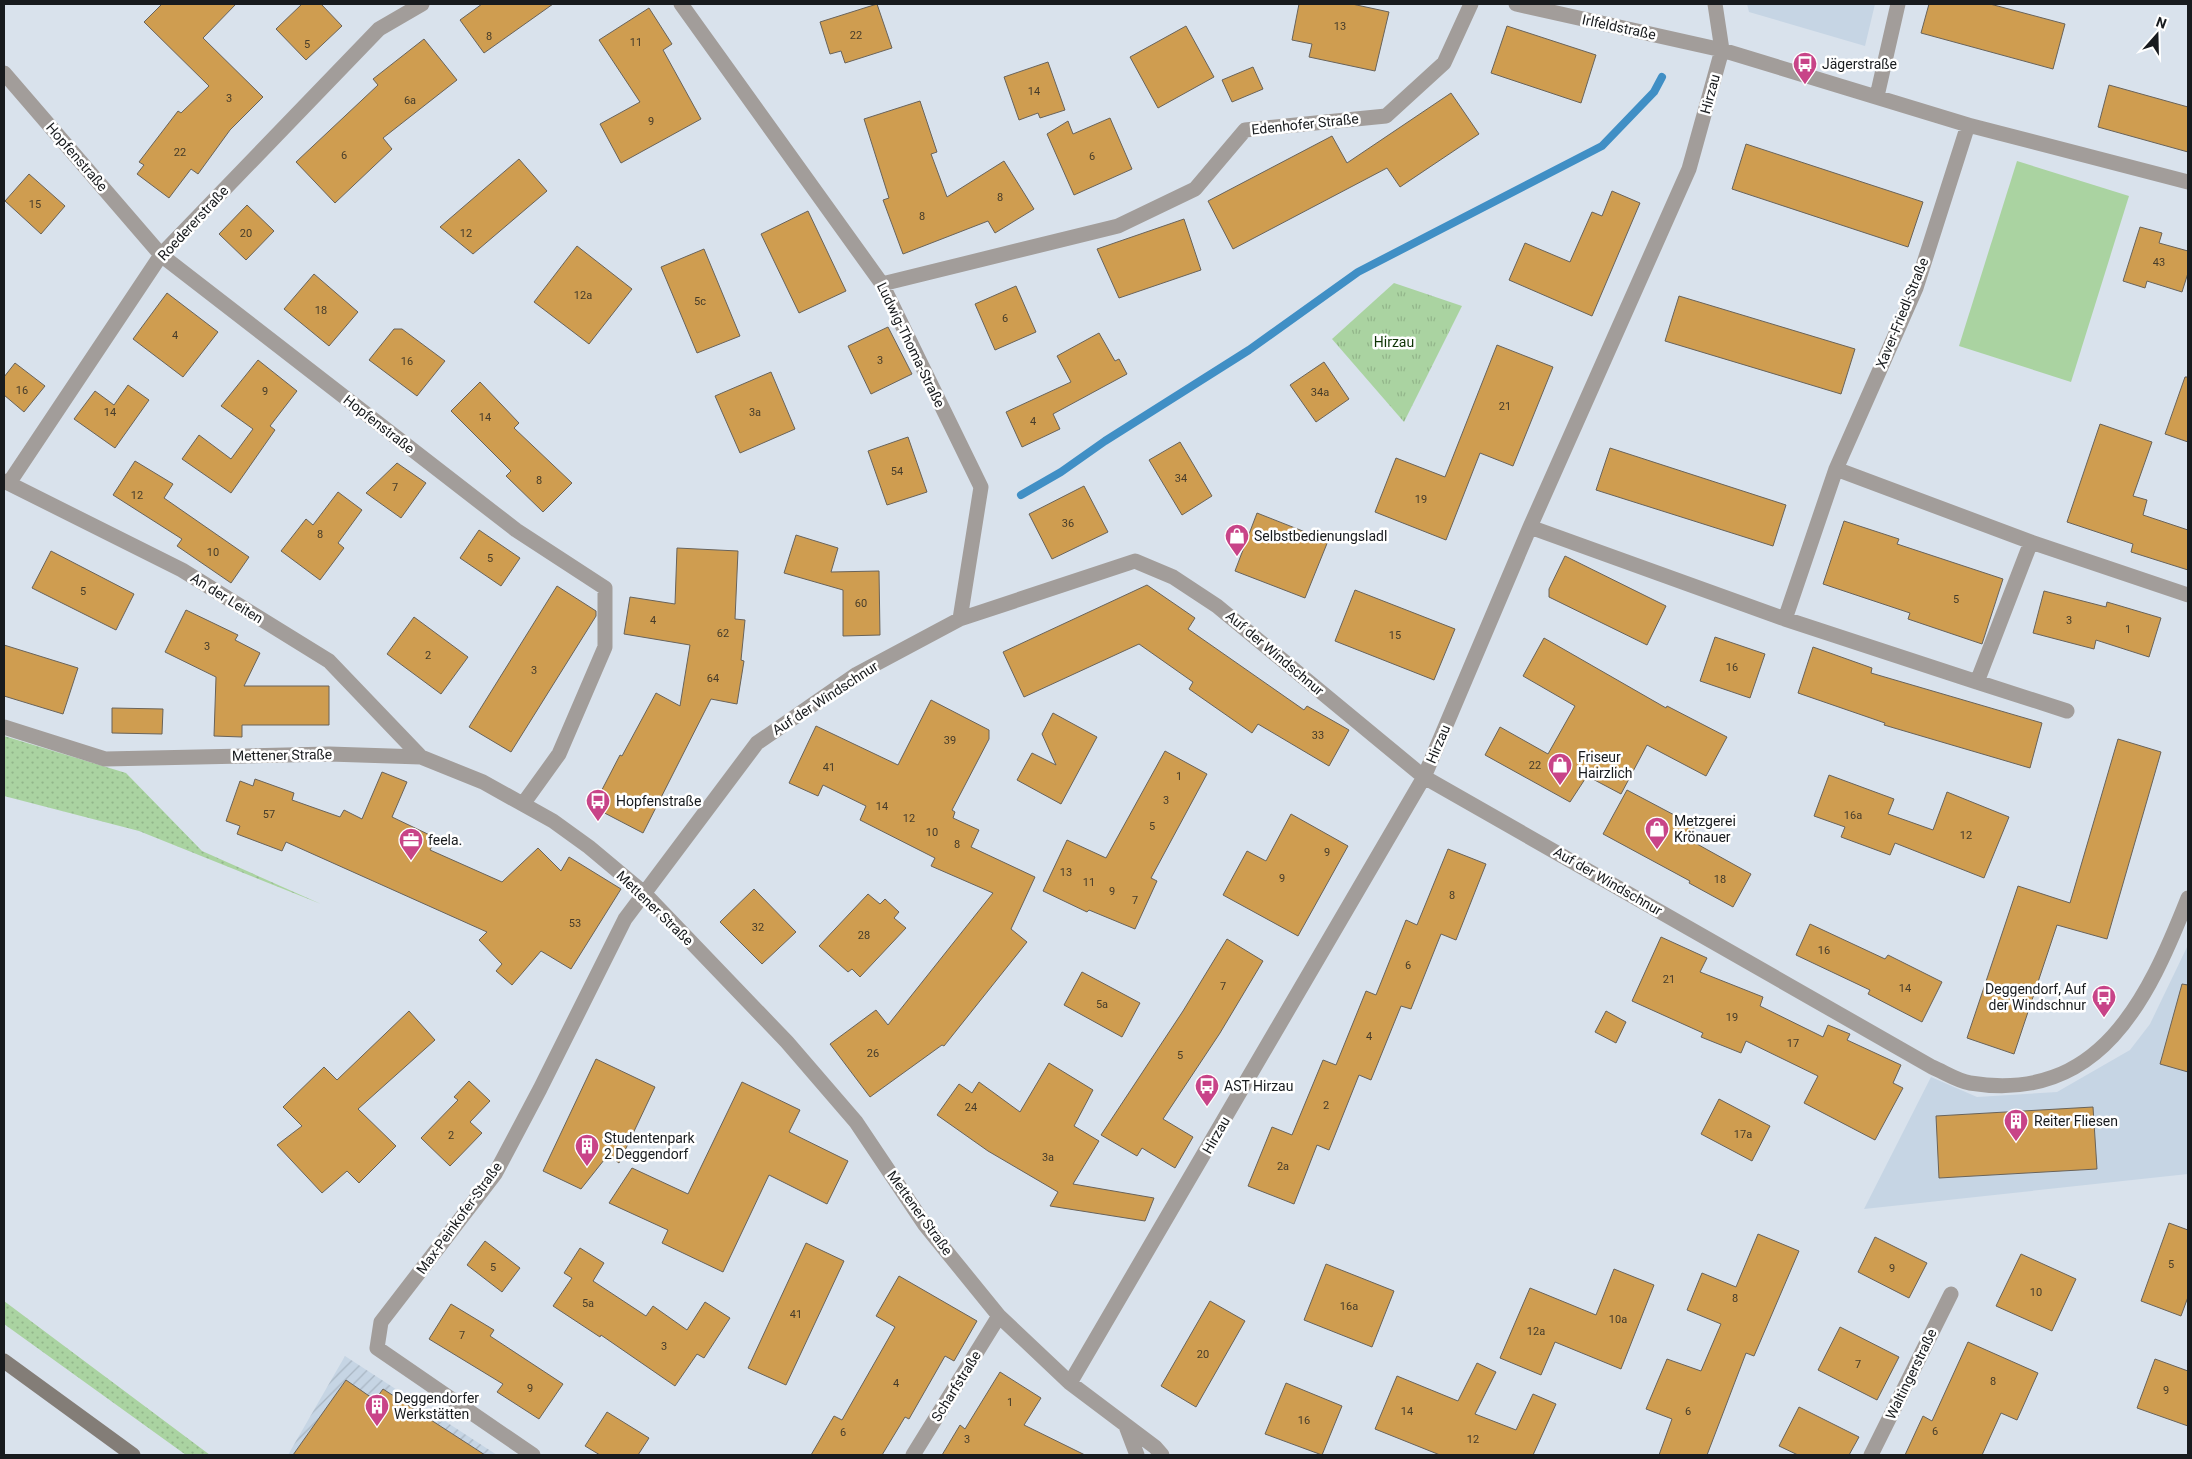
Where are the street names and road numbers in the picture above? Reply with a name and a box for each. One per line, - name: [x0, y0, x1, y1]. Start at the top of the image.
- street label: Irlfeldstraße: [1581, 11, 1657, 43]
- street label: Hirzau: [1697, 72, 1723, 116]
- street label: Edenhofer Straße: [1251, 110, 1359, 138]
- street label: Hopfenstraße: [43, 120, 111, 194]
- street label: Roedererstraße: [154, 183, 232, 263]
- street label: Xaver-Friedl-Straße: [1872, 255, 1932, 371]
- street label: Ludwig-Thoma-Straße: [874, 280, 948, 410]
- street label: Hopfenstraße: [340, 391, 418, 457]
- street label: An der Leiten: [188, 569, 266, 627]
- street label: Auf der Windschnur: [1223, 607, 1327, 699]
- street label: Auf der Windschnur: [769, 658, 881, 738]
- street label: Hirzau: [1423, 722, 1453, 766]
- street label: Mettener Straße: [232, 746, 332, 764]
- street label: Auf der Windschnur: [1551, 843, 1665, 919]
- street label: Mettener Straße: [613, 867, 697, 949]
- street label: Hirzau: [1199, 1113, 1233, 1157]
- street label: Max-Peinkofer-Straße: [413, 1159, 505, 1277]
- street label: Mettener Straße: [884, 1168, 956, 1258]
- street label: Waltingerstraße: [1882, 1326, 1940, 1422]
- street label: Scharfstraße: [928, 1348, 984, 1424]

